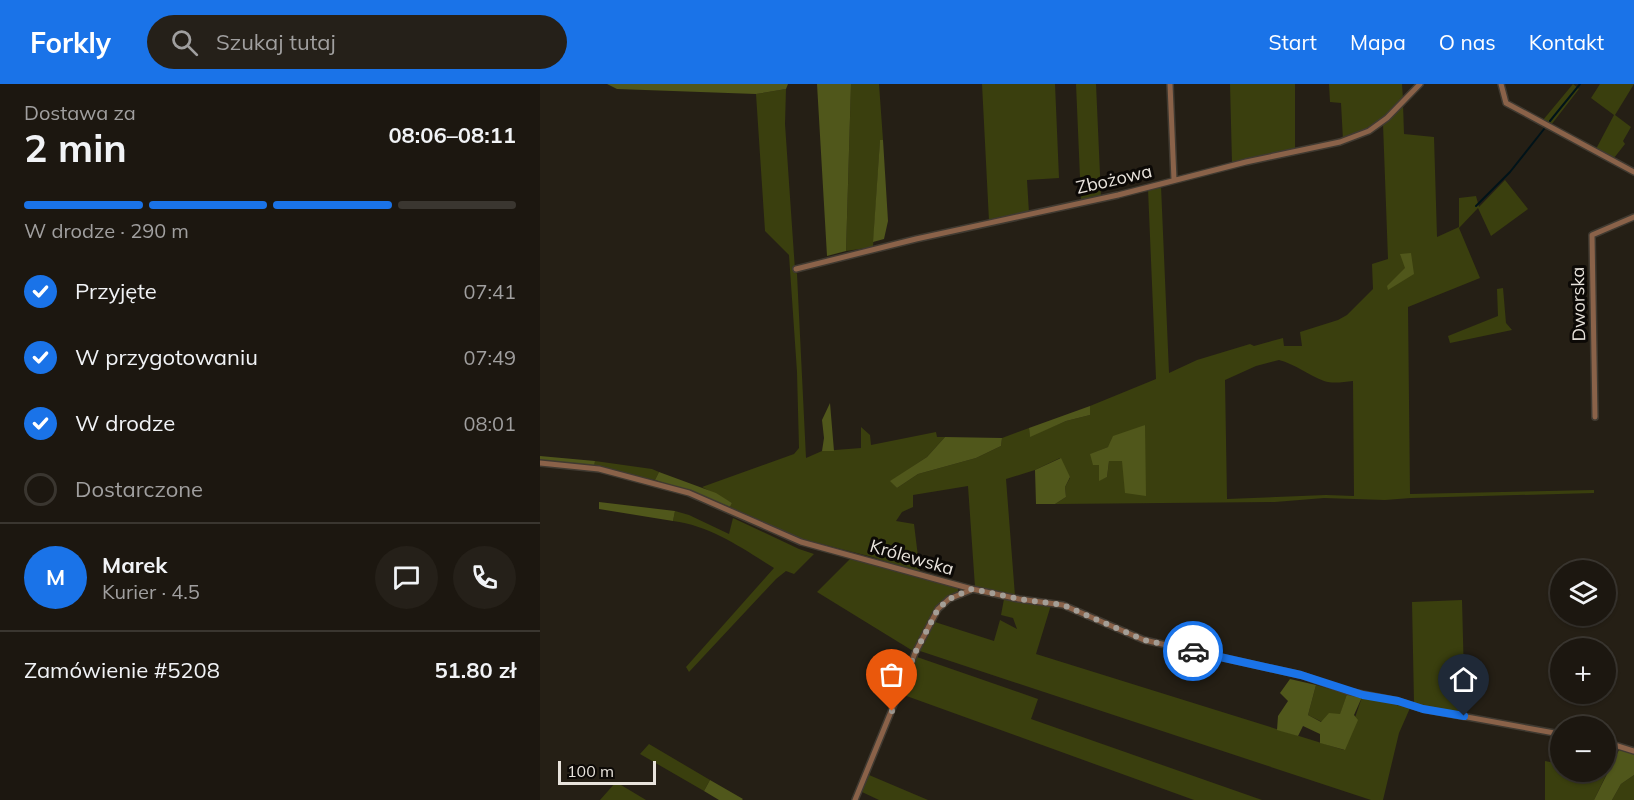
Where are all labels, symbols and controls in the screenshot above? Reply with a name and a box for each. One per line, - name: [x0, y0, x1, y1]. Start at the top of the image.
- search box: [147, 15, 567, 69]
- text: Forkly: [30, 25, 111, 60]
- icon: search: [168, 26, 201, 59]
- text: Szukaj tutaj: [216, 28, 336, 56]
- text: Start: [1268, 29, 1317, 55]
- text: Mapa: [1350, 29, 1406, 55]
- text: O nas: [1439, 29, 1496, 55]
- text: Kontakt: [1529, 29, 1604, 55]
- text: Dostawa za: [24, 100, 136, 125]
- text: 08:06–08:11: [388, 121, 516, 149]
- text: 2 min: [24, 123, 127, 172]
- street label: Zbożowa: [1074, 159, 1154, 199]
- text: W drodze · 290 m: [24, 218, 189, 243]
- street label: Dworska: [1566, 267, 1590, 341]
- icon: check: [24, 275, 57, 308]
- text: Przyjęte: [75, 277, 157, 305]
- text: 07:41: [463, 279, 516, 304]
- icon: check: [24, 341, 57, 374]
- text: W przygotowaniu: [75, 343, 258, 371]
- text: 07:49: [463, 345, 516, 370]
- icon: check: [24, 407, 57, 440]
- text: W drodze: [75, 409, 175, 437]
- text: 08:01: [463, 411, 516, 436]
- text: Dostarczone: [75, 475, 203, 503]
- street label: Królewska: [867, 534, 957, 580]
- button: chat: [375, 546, 438, 609]
- button: phone: [453, 546, 516, 609]
- text: Marek: [102, 551, 167, 579]
- map controls: [1550, 560, 1616, 782]
- button: layers: [1550, 560, 1616, 626]
- text: M: [46, 563, 65, 591]
- text: Kurier · 4.5: [102, 579, 200, 604]
- courier: [1163, 621, 1223, 681]
- icon: car: [1177, 635, 1210, 668]
- button: +: [1550, 638, 1616, 704]
- pin: [866, 649, 917, 711]
- pin: [1438, 654, 1489, 716]
- text: Zamówienie #5208: [24, 656, 220, 684]
- text: 51.80 zł: [434, 656, 516, 684]
- icon: bag: [875, 658, 908, 691]
- icon: home: [1447, 663, 1480, 696]
- button: −: [1550, 716, 1616, 782]
- scale bar: [558, 758, 656, 786]
- text: 100 m: [567, 761, 614, 781]

